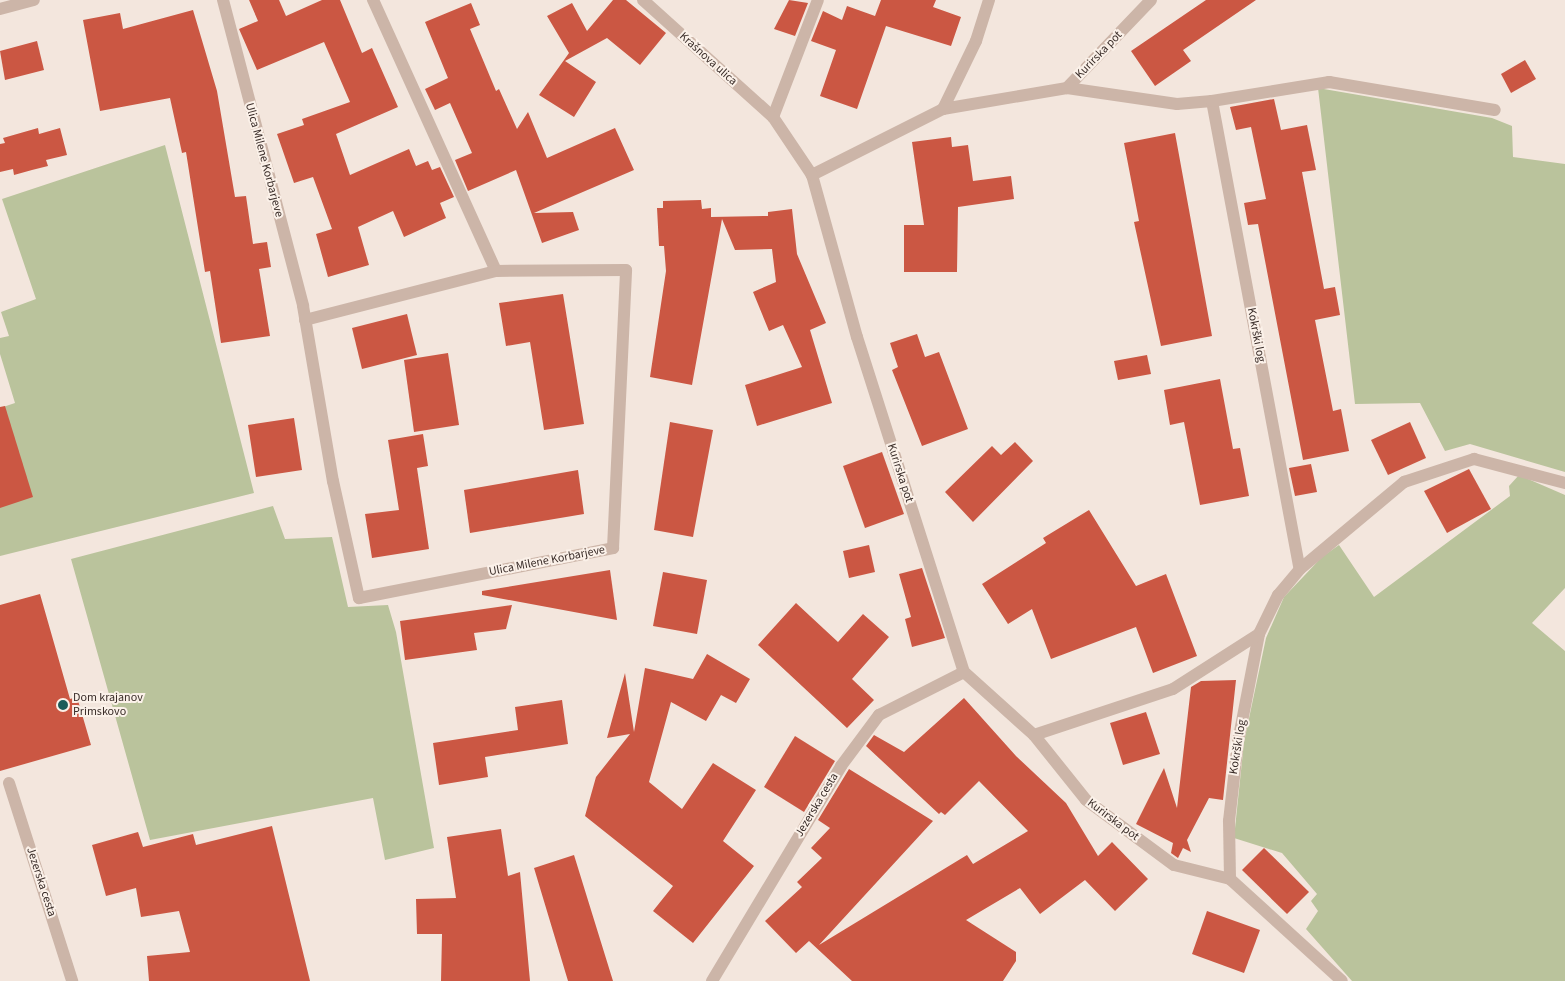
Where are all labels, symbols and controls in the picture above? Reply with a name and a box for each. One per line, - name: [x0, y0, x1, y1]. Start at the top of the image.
- street label: Kurirska pot: [1073, 28, 1125, 82]
- street label: Krašnova ulica: [676, 29, 740, 89]
- street label: Ulica Milene Korbarjeve: [242, 101, 286, 219]
- street label: Kokrški log: [1244, 306, 1268, 364]
- street label: Kurirska pot: [884, 442, 916, 504]
- street label: Ulica Milene Korbarjeve: [488, 543, 606, 579]
- place label: Dom krajanov Primskovo: [73, 691, 143, 719]
- marker: Dom krajanov Primskovo: [57, 699, 69, 711]
- street label: Kokrški log: [1227, 719, 1249, 775]
- street label: Jezerska cesta: [792, 770, 842, 840]
- street label: Kurirska pot: [1084, 796, 1142, 844]
- street label: Jezerska cesta: [23, 846, 59, 918]

